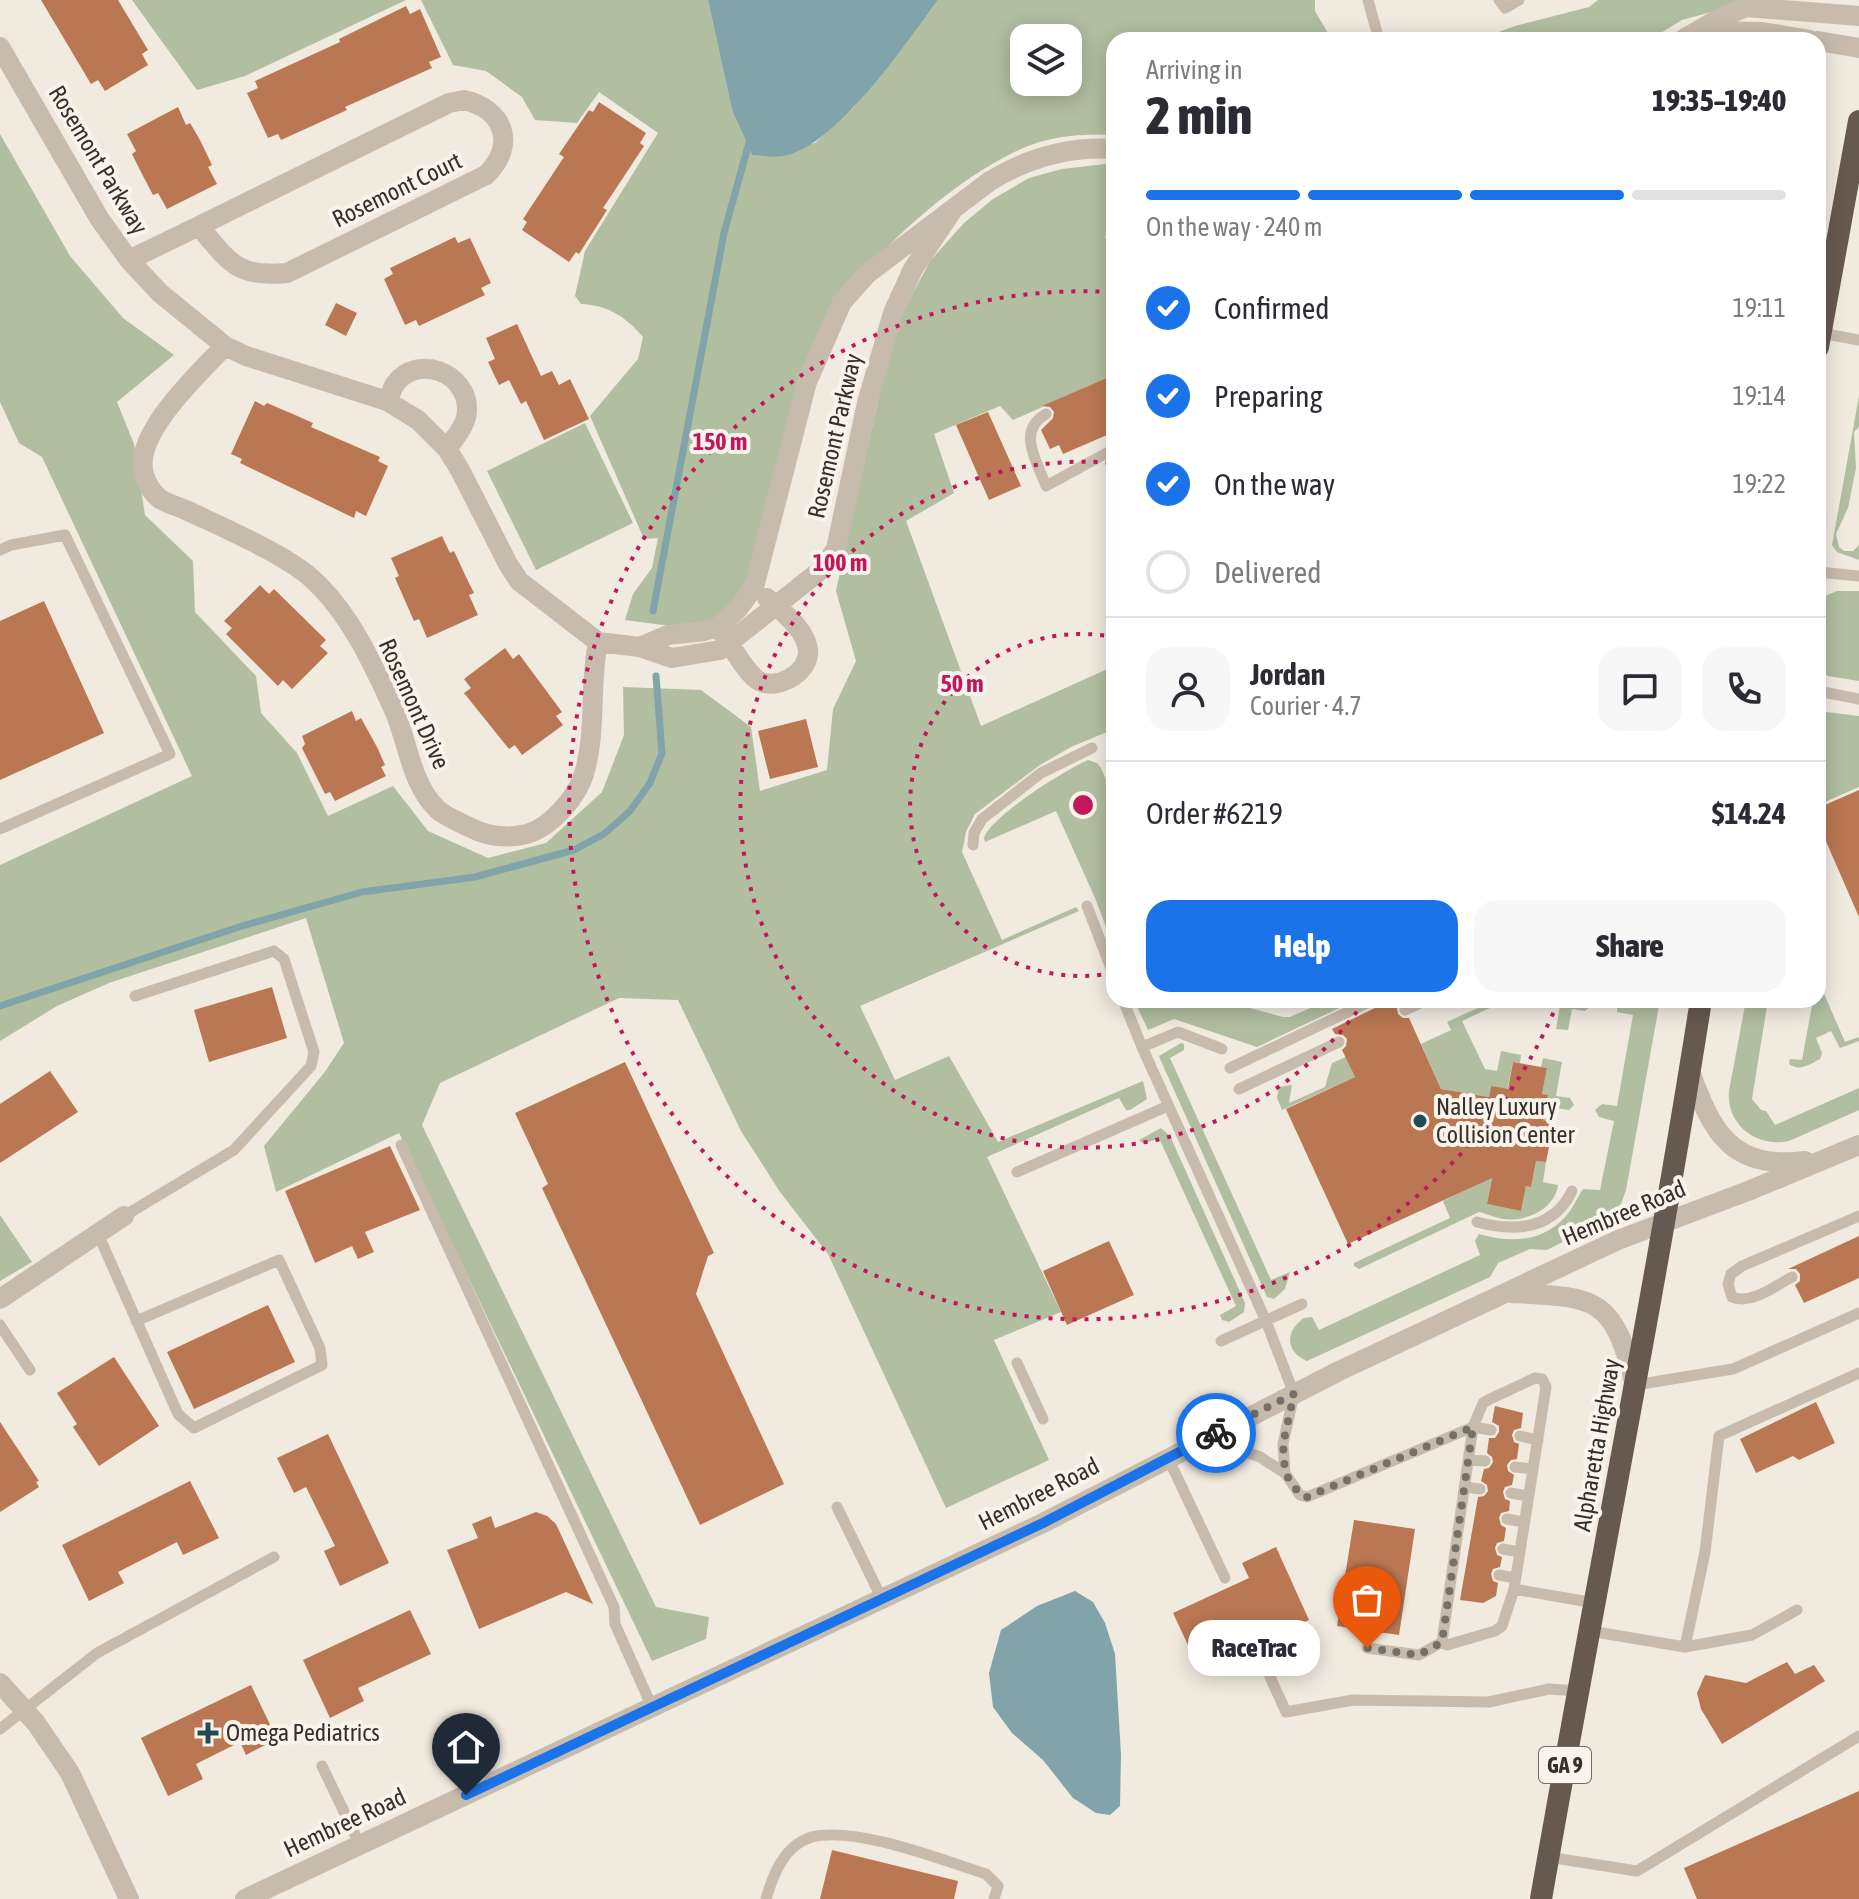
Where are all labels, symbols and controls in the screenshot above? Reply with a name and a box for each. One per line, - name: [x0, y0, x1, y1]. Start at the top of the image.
- map controls: [1010, 24, 1082, 96]
- button: layers: [1010, 24, 1082, 96]
- text: Arriving in: [1146, 55, 1243, 85]
- street label: Rosemont Parkway: [44, 81, 153, 239]
- text: 19:35–19:40: [1652, 83, 1786, 117]
- text: 2 min: [1146, 85, 1252, 145]
- street label: Rosemont Court: [328, 147, 466, 232]
- text: On the way · 240 m: [1146, 212, 1323, 242]
- icon: check: [1146, 286, 1190, 330]
- text: Confirmed: [1214, 291, 1329, 325]
- text: 19:11: [1732, 293, 1786, 323]
- street label: Rosemont Parkway: [802, 351, 867, 521]
- icon: check: [1146, 374, 1190, 418]
- text: Preparing: [1214, 379, 1323, 413]
- text: 19:14: [1732, 381, 1786, 411]
- text: 150 m: [693, 428, 747, 455]
- icon: check: [1146, 462, 1190, 506]
- text: On the way: [1214, 467, 1335, 501]
- text: 19:22: [1732, 469, 1786, 499]
- text: 100 m: [813, 549, 867, 576]
- text: Delivered: [1214, 555, 1322, 589]
- street label: Rosemont Drive: [374, 635, 455, 773]
- button: person: [1146, 647, 1230, 731]
- button: chat: [1598, 647, 1682, 731]
- button: phone: [1702, 647, 1786, 731]
- text: Jordan: [1250, 657, 1325, 691]
- text: 50 m: [940, 670, 984, 697]
- text: Courier · 4.7: [1250, 691, 1361, 721]
- centre of rings: [1069, 791, 1097, 819]
- text: Order #6219: [1146, 796, 1283, 830]
- text: $14.24: [1712, 796, 1786, 830]
- button: Help: [1146, 900, 1458, 992]
- button: Share: [1474, 900, 1786, 992]
- place label: Nalley Luxury Collision Center: [1436, 1093, 1575, 1148]
- marker: Nalley Luxury Collision Center: [1411, 1112, 1429, 1130]
- street label: Hembree Road: [1558, 1174, 1690, 1251]
- street label: Alpharetta Highway: [1568, 1356, 1625, 1533]
- courier: [1176, 1393, 1256, 1473]
- icon: bike: [1194, 1411, 1238, 1455]
- street label: Hembree Road: [974, 1452, 1103, 1535]
- pin: [1333, 1566, 1401, 1648]
- icon: bag: [1345, 1578, 1389, 1622]
- callout: RaceTrac: [1187, 1620, 1319, 1676]
- text: RaceTrac: [1211, 1633, 1297, 1663]
- pin: [432, 1713, 500, 1795]
- place label: Omega Pediatrics: [226, 1719, 380, 1746]
- marker: Omega Pediatrics: [197, 1722, 219, 1744]
- icon: home: [444, 1725, 488, 1769]
- road number: GA 9: [1539, 1747, 1591, 1783]
- street label: Hembree Road: [280, 1783, 410, 1863]

